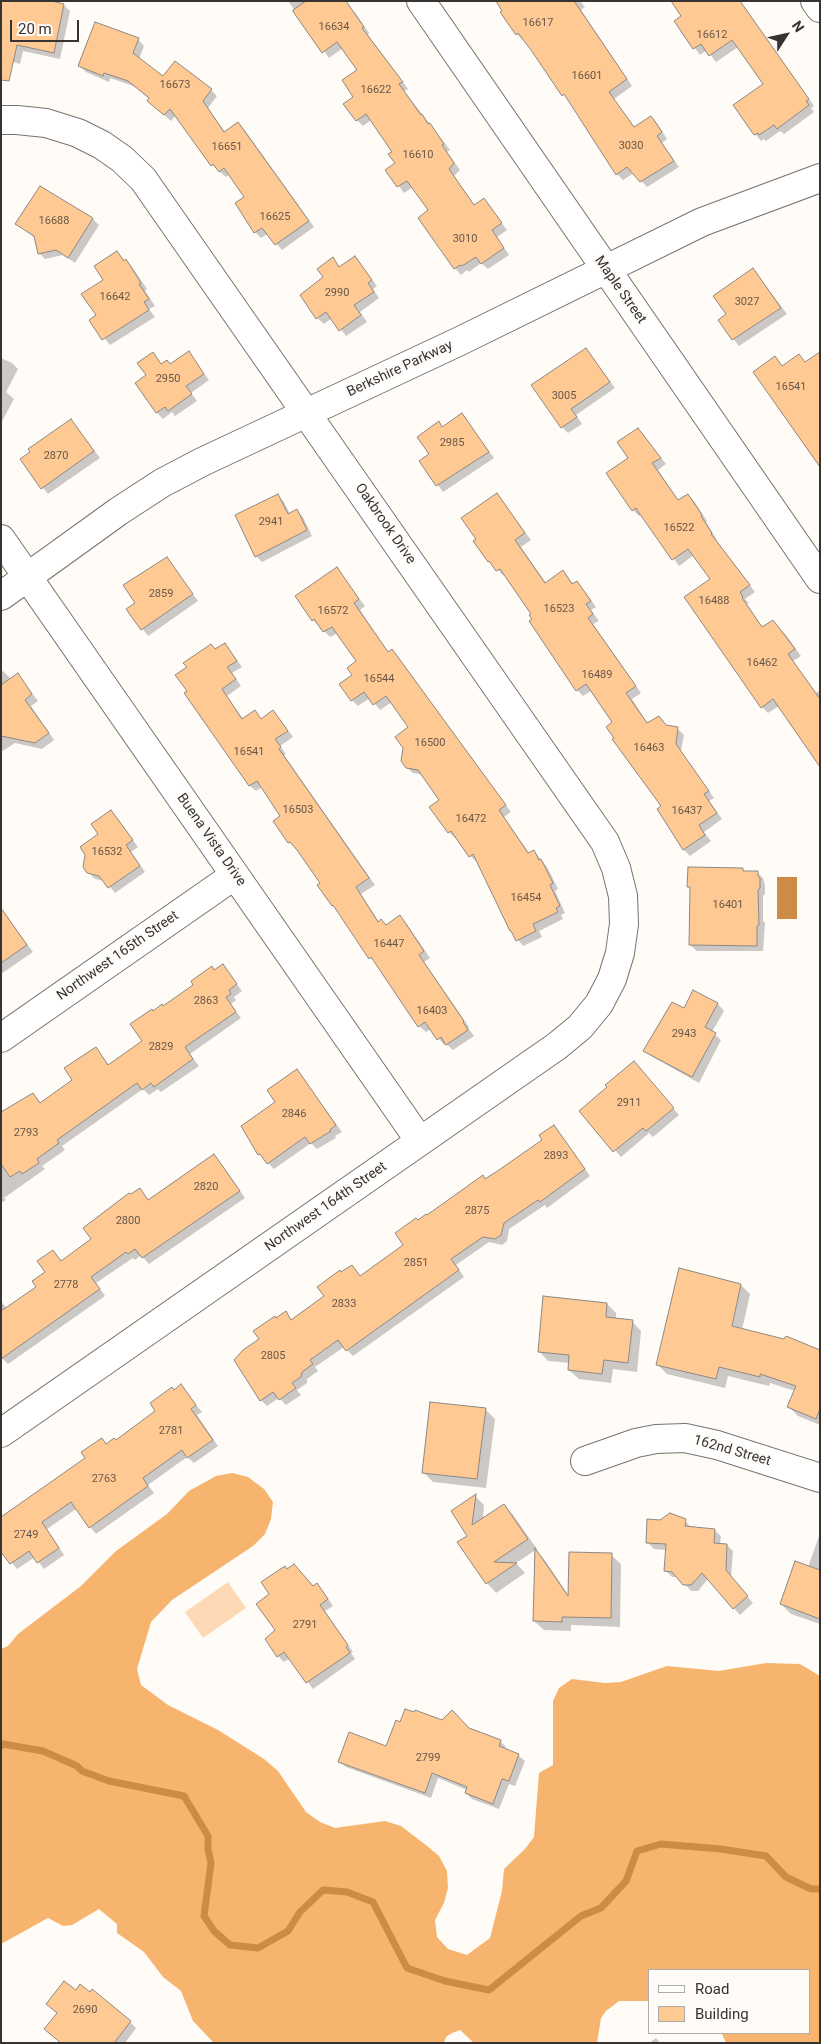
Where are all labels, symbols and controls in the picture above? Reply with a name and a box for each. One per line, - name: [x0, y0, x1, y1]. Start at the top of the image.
- scale bar: [12, 10, 81, 42]
- north arrow: [761, 10, 811, 60]
- house number: 16617: [523, 16, 553, 30]
- text: N: [789, 18, 808, 35]
- text: 20 m: [18, 20, 52, 38]
- house number: 16634: [319, 20, 349, 34]
- house number: 16612: [697, 28, 727, 42]
- house number: 16601: [572, 69, 602, 83]
- house number: 16673: [160, 78, 190, 92]
- house number: 16622: [361, 83, 391, 97]
- house number: 3030: [619, 139, 643, 153]
- house number: 16651: [212, 140, 242, 154]
- house number: 16610: [403, 148, 433, 162]
- house number: 16625: [260, 210, 290, 224]
- house number: 16688: [39, 214, 69, 228]
- house number: 3010: [453, 232, 477, 246]
- street label: Maple Street: [590, 253, 650, 327]
- house number: 2990: [325, 286, 349, 300]
- house number: 16642: [100, 290, 130, 304]
- house number: 3027: [735, 295, 759, 309]
- street label: Berkshire Parkway: [344, 337, 456, 401]
- house number: 2950: [156, 372, 180, 386]
- house number: 16541: [776, 380, 806, 394]
- house number: 3005: [552, 389, 576, 403]
- house number: 2985: [440, 436, 464, 450]
- house number: 2870: [44, 449, 68, 463]
- street label: Oakbrook Drive: [351, 480, 419, 568]
- house number: 2941: [259, 515, 283, 529]
- house number: 16522: [664, 521, 694, 535]
- house number: 2859: [149, 587, 173, 601]
- house number: 16488: [699, 594, 729, 608]
- house number: 16523: [544, 602, 574, 616]
- house number: 16572: [318, 604, 348, 618]
- house number: 16462: [747, 656, 777, 670]
- house number: 16489: [582, 668, 612, 682]
- house number: 16544: [364, 672, 394, 686]
- house number: 16500: [415, 736, 445, 750]
- house number: 16463: [634, 741, 664, 755]
- house number: 16541: [234, 745, 264, 759]
- street label: Buena Vista Drive: [173, 790, 249, 890]
- house number: 16503: [283, 803, 313, 817]
- house number: 16437: [672, 804, 702, 818]
- house number: 16472: [456, 812, 486, 826]
- house number: 16532: [92, 845, 122, 859]
- house number: 16454: [511, 891, 541, 905]
- house number: 16401: [713, 898, 743, 912]
- street label: Northwest 165th Street: [54, 908, 182, 1004]
- house number: 16447: [374, 937, 404, 951]
- house number: 2863: [194, 994, 218, 1008]
- house number: 16403: [417, 1004, 447, 1018]
- house number: 2943: [672, 1027, 696, 1041]
- house number: 2829: [149, 1040, 173, 1054]
- house number: 2911: [617, 1096, 641, 1110]
- house number: 2846: [282, 1107, 306, 1121]
- house number: 2793: [14, 1126, 38, 1140]
- house number: 2893: [544, 1149, 568, 1163]
- street label: Northwest 164th Street: [262, 1159, 390, 1255]
- house number: 2820: [194, 1180, 218, 1194]
- house number: 2875: [465, 1204, 489, 1218]
- house number: 2800: [116, 1214, 140, 1228]
- house number: 2851: [404, 1256, 428, 1270]
- house number: 2778: [54, 1278, 78, 1292]
- house number: 2833: [332, 1297, 356, 1311]
- house number: 2805: [261, 1349, 285, 1363]
- house number: 2781: [159, 1424, 183, 1438]
- street label: 162nd Street: [691, 1432, 773, 1470]
- house number: 2763: [92, 1472, 116, 1486]
- house number: 2749: [14, 1528, 38, 1542]
- house number: 2791: [293, 1618, 317, 1632]
- house number: 2799: [416, 1751, 440, 1765]
- legend: [648, 1969, 811, 2034]
- text: Road: [695, 1980, 729, 1998]
- house number: 2690: [73, 2003, 97, 2017]
- text: Building: [695, 2005, 749, 2023]

